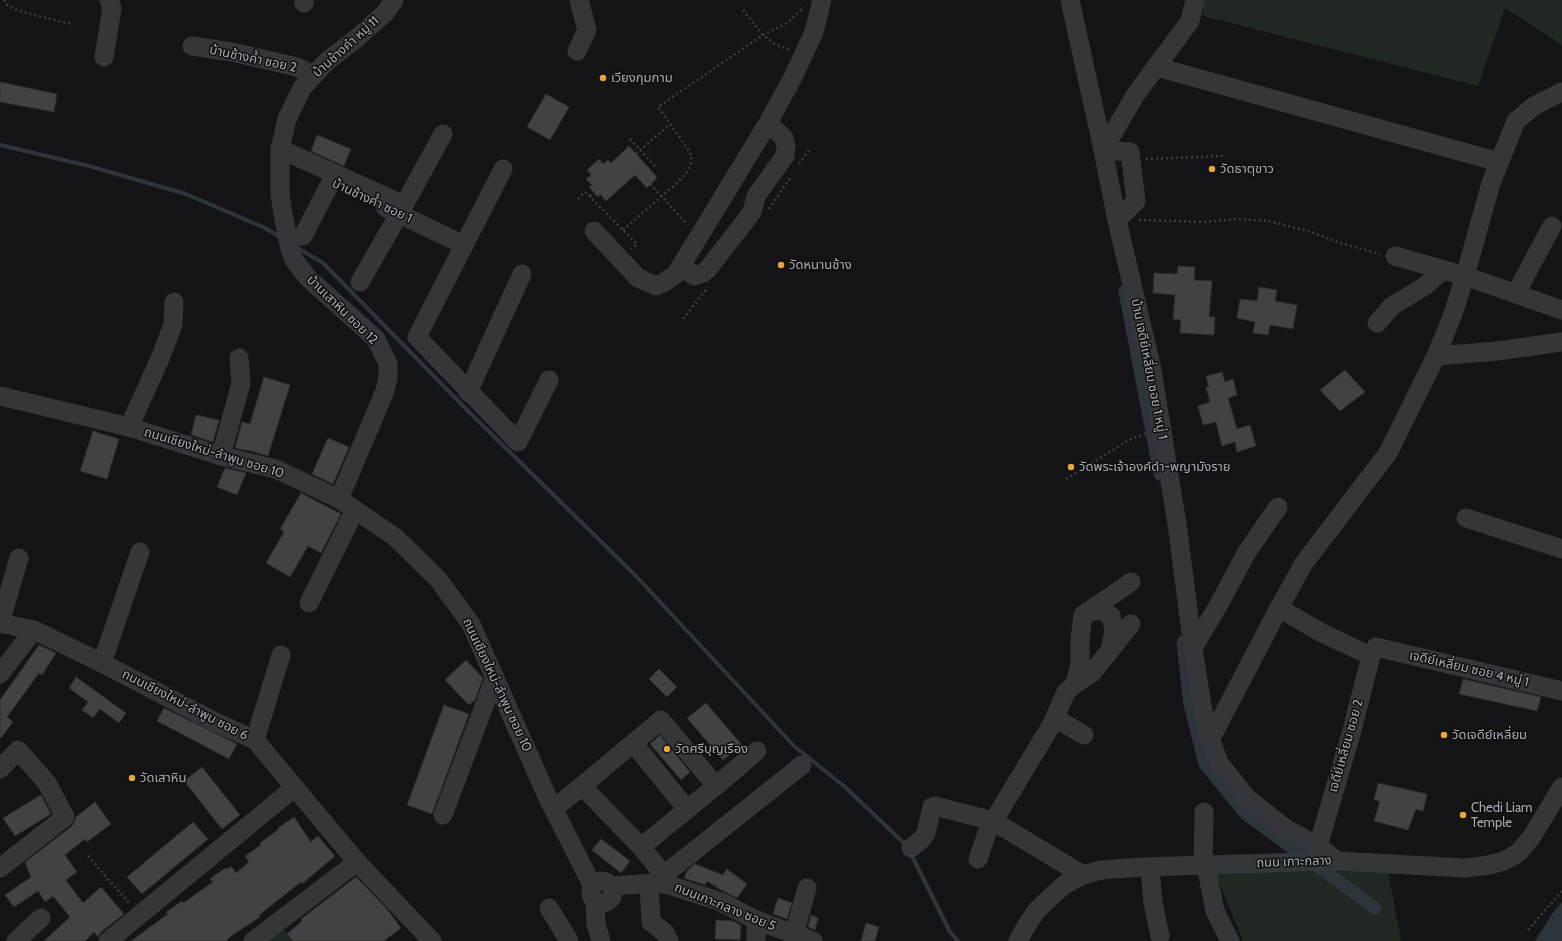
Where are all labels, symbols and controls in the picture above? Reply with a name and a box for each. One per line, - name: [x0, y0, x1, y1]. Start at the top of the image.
- street label: บ้านช้างคำ หมู่ 11: [310, 13, 382, 81]
- street label: บ้านช้างค้ำ ซอย 2: [208, 42, 298, 76]
- place label: เวียงกุมกาม: [611, 70, 673, 86]
- marker: เวียงกุมกาม: [598, 73, 608, 83]
- place label: วัดธาตุขาว: [1220, 161, 1274, 177]
- marker: วัดธาตุขาว: [1207, 164, 1217, 174]
- street label: บ้านช้างค้ำ ซอย 1: [330, 176, 414, 226]
- place label: วัดหนานช้าง: [789, 257, 852, 273]
- marker: วัดหนานช้าง: [776, 260, 786, 270]
- street label: บ้านเสาหิน ซอย 12: [303, 272, 381, 348]
- street label: บ้าน เจดีย์เหลี่ยม ซอย 1 หมู่ 1: [1128, 297, 1170, 441]
- street label: ถนนเชียงใหม่-ลำพูน ซอย 10: [142, 424, 286, 482]
- place label: วัดพระเจ้าองค์ดำ-พญามังราย: [1079, 459, 1230, 475]
- marker: วัดพระเจ้าองค์ดำ-พญามังราย: [1066, 462, 1076, 472]
- street label: ถนนเชียงใหม่-ลำพูน ซอย 10: [459, 616, 535, 754]
- street label: เจดีย์เหลี่ยม ซอย 4 หมู่ 1: [1408, 648, 1530, 690]
- street label: ถนนเชียงใหม่-ลำพูน ซอย 6: [119, 666, 251, 744]
- street label: เจดีย์เหลี่ยม ซอย 2: [1325, 698, 1367, 794]
- place label: วัดเจดีย์เหลี่ยม: [1452, 727, 1527, 743]
- marker: วัดเจดีย์เหลี่ยม: [1439, 730, 1449, 740]
- place label: วัดศรีบุญเรือง: [675, 741, 748, 757]
- marker: วัดศรีบุญเรือง: [662, 744, 672, 754]
- place label: วัดเสาหิน: [140, 770, 186, 786]
- marker: วัดเสาหิน: [127, 773, 137, 783]
- place label: Chedi Liam Temple: [1471, 800, 1533, 831]
- marker: Chedi Liam Temple: [1458, 810, 1468, 820]
- street label: ถนน เกาะกลาง: [1256, 853, 1332, 871]
- street label: ถนนเกาะกลาง ซอย 5: [672, 880, 778, 934]

